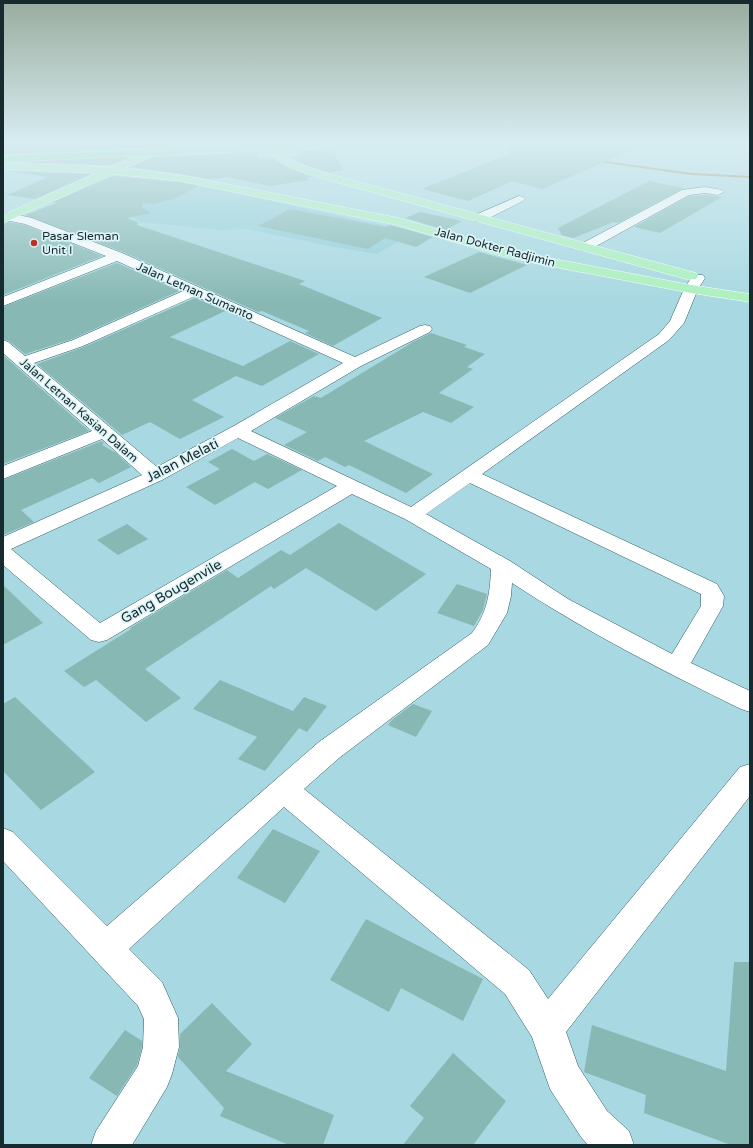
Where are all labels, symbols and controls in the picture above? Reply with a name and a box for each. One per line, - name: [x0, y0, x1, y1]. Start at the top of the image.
- street label: Jalan Dokter Radjimin: [433, 224, 557, 270]
- place label: Pasar Sleman Unit I: [42, 229, 119, 257]
- marker: Pasar Sleman Unit I: [29, 238, 39, 248]
- street label: Jalan Letnan Sumanto: [134, 259, 256, 323]
- street label: Jalan Letnan Kasian Dalam: [17, 355, 141, 465]
- street label: Jalan Melati: [143, 435, 221, 486]
- street label: Gang Bougenvile: [118, 556, 225, 627]

